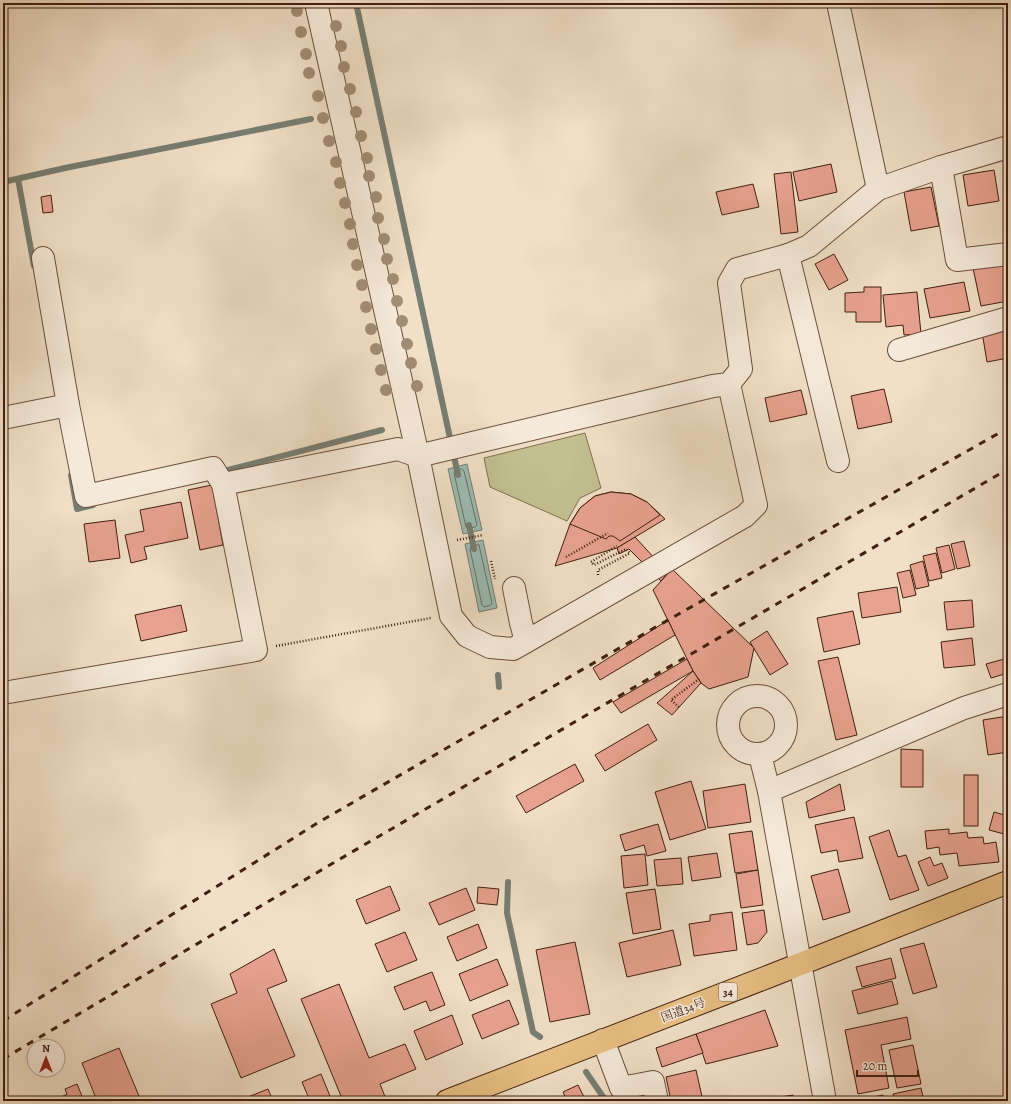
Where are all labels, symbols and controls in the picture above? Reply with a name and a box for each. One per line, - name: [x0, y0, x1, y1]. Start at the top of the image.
- road number: 34: [719, 983, 737, 1001]
- street label: 国道34号: [658, 994, 708, 1026]
- north arrow: [26, 1038, 66, 1078]
- text: N: [42, 1041, 50, 1056]
- scale bar: [857, 1052, 918, 1078]
- text: 20 m: [863, 1058, 887, 1074]

